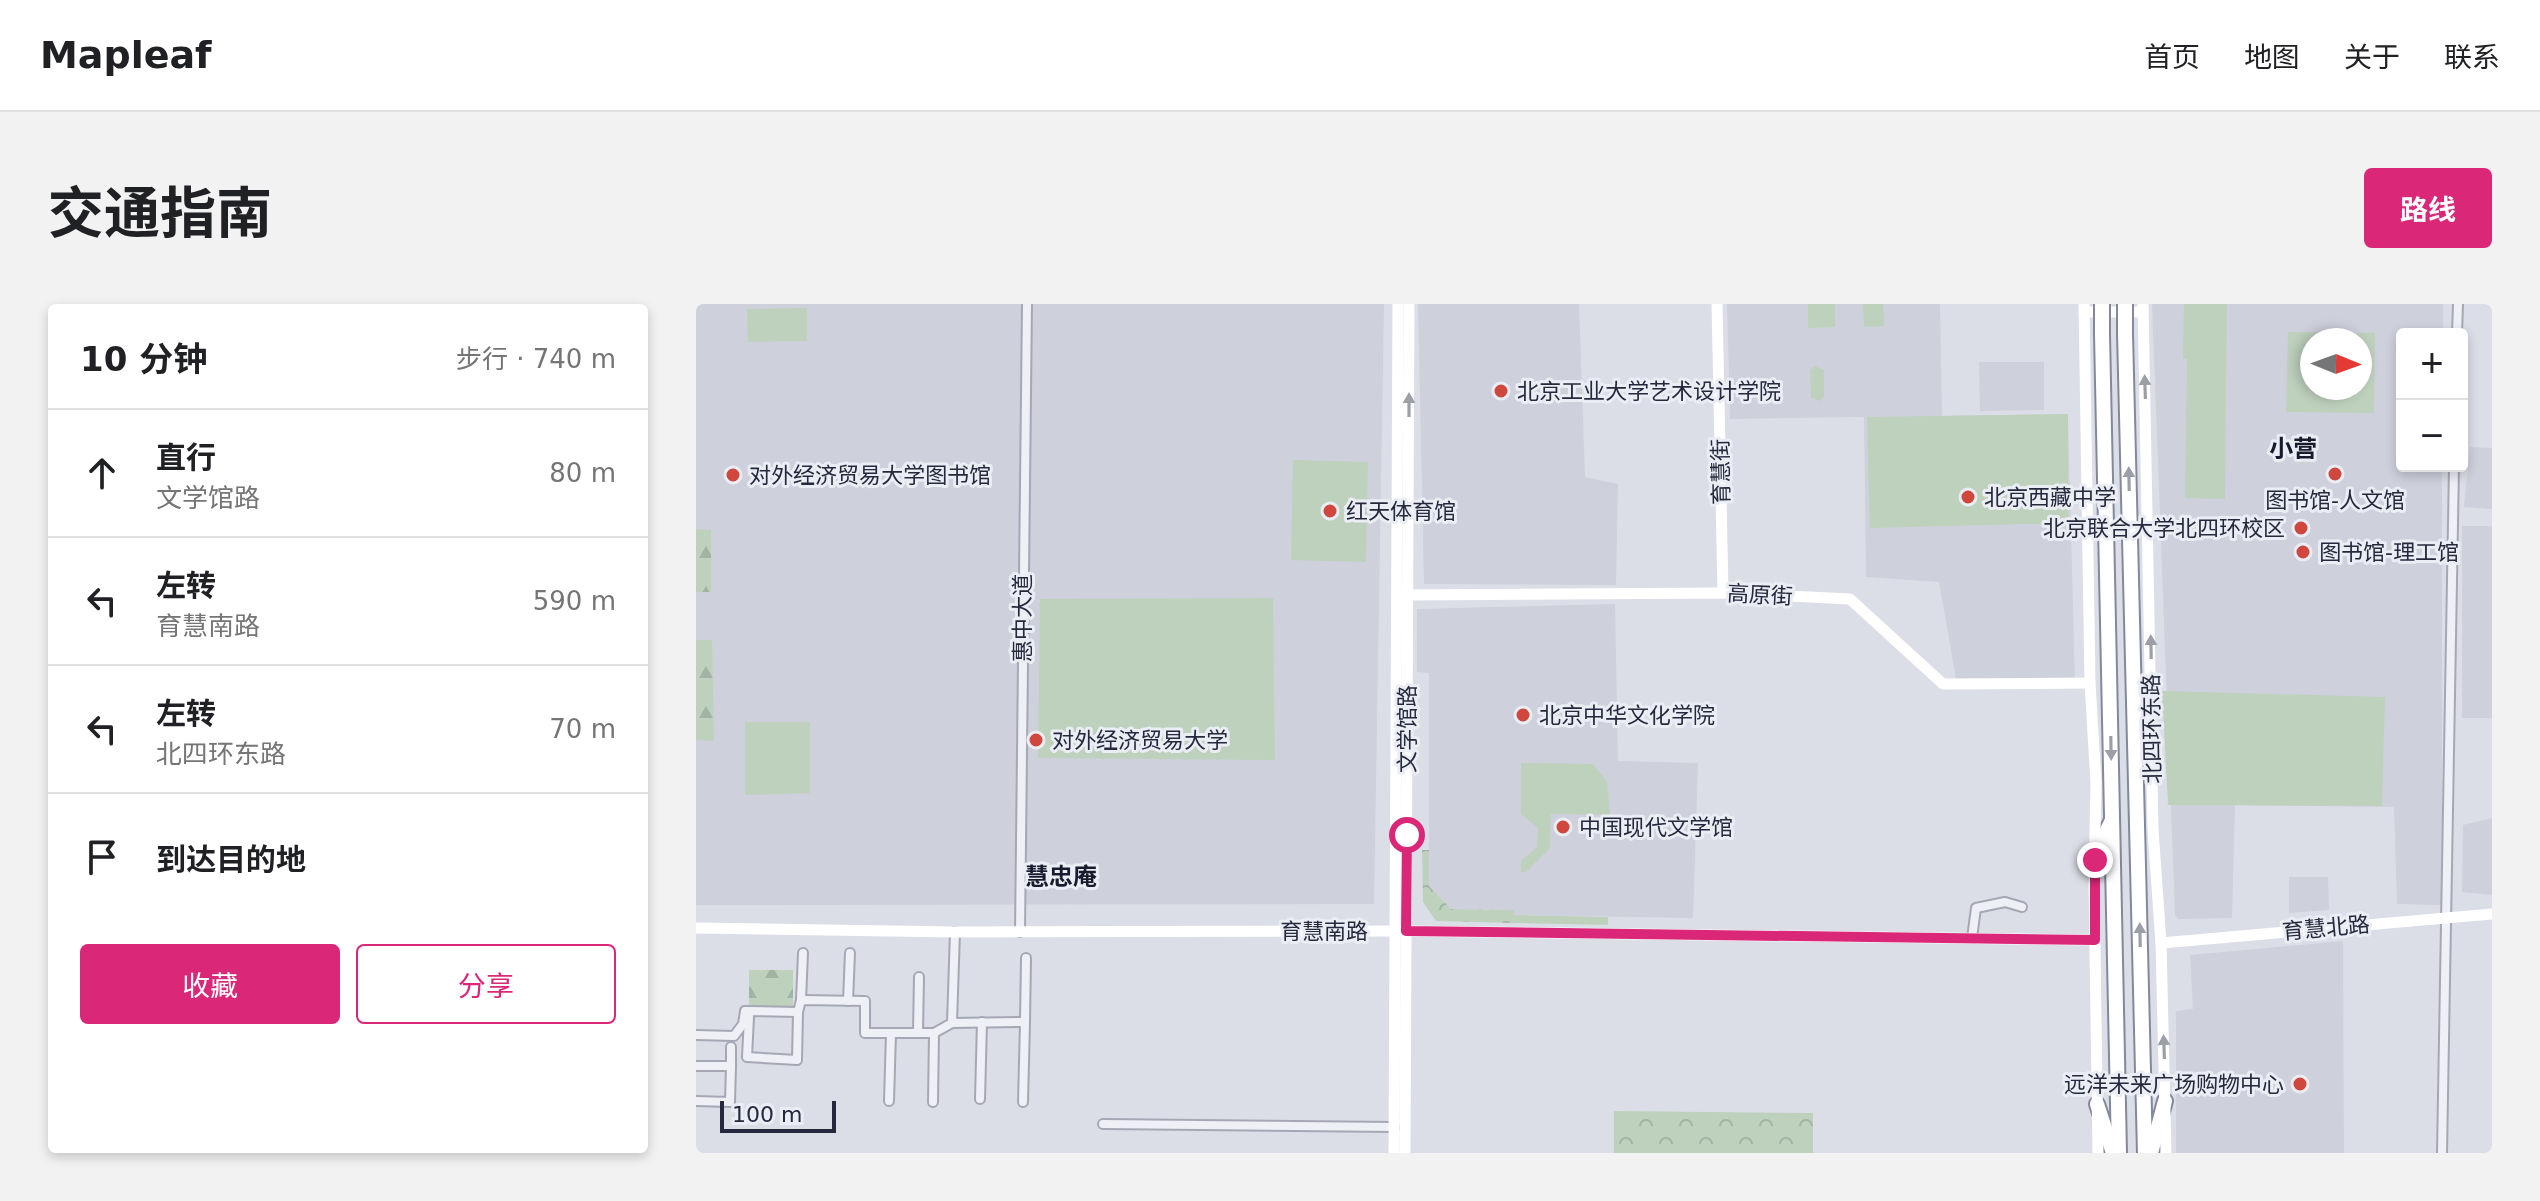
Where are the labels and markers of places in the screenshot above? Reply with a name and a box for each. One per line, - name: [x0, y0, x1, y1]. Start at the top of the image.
- place label: 北京工业大学艺术设计学院: [1517, 379, 1781, 404]
- marker: 北京工业大学艺术设计学院: [1492, 382, 1510, 400]
- place label: 对外经济贸易大学图书馆: [749, 463, 991, 488]
- marker: 图书馆-人文馆: [2326, 465, 2344, 483]
- marker: 对外经济贸易大学图书馆: [724, 466, 742, 484]
- place label: 北京西藏中学: [1984, 485, 2116, 510]
- marker: 北京西藏中学: [1959, 488, 1977, 506]
- place label: 图书馆-人文馆: [2265, 488, 2405, 513]
- place label: 红天体育馆: [1346, 499, 1456, 524]
- marker: 红天体育馆: [1321, 502, 1339, 520]
- place label: 北京联合大学北四环校区: [2043, 516, 2285, 541]
- marker: 北京联合大学北四环校区: [2292, 519, 2310, 537]
- place label: 图书馆-理工馆: [2319, 540, 2459, 565]
- marker: 图书馆-理工馆: [2294, 543, 2312, 561]
- place label: 北京中华文化学院: [1539, 703, 1715, 728]
- marker: 北京中华文化学院: [1514, 706, 1532, 724]
- place label: 对外经济贸易大学: [1052, 728, 1228, 753]
- marker: 对外经济贸易大学: [1027, 731, 1045, 749]
- place label: 中国现代文学馆: [1579, 815, 1733, 840]
- marker: 中国现代文学馆: [1554, 818, 1572, 836]
- place label: 远洋未来广场购物中心: [2064, 1072, 2284, 1097]
- marker: 远洋未来广场购物中心: [2291, 1075, 2309, 1093]

